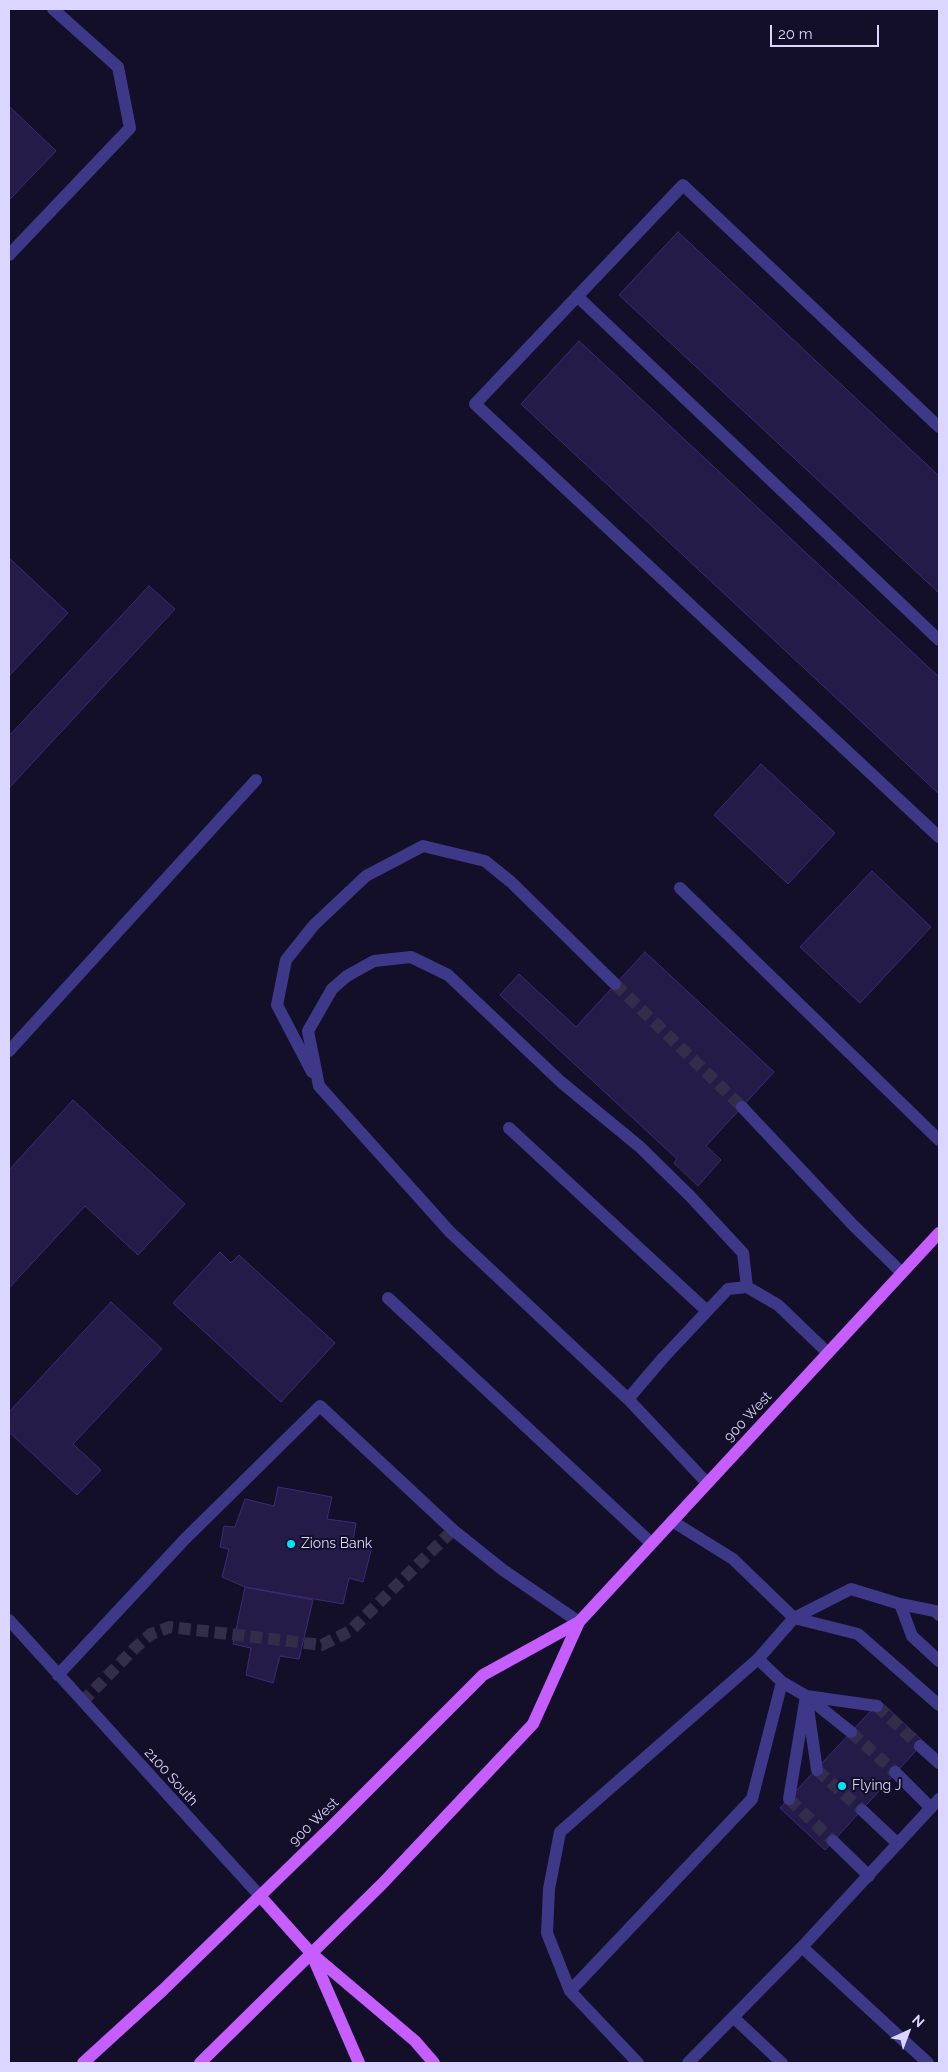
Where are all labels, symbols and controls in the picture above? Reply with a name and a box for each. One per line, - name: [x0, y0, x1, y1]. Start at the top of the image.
- scale bar: [773, 15, 882, 47]
- text: 20 m: [778, 25, 813, 43]
- street label: 900 West: [721, 1388, 775, 1446]
- place label: Zions Bank: [301, 1536, 372, 1552]
- marker: Zions Bank: [285, 1538, 297, 1550]
- street label: 2100 South: [141, 1745, 201, 1809]
- place label: Flying J: [852, 1778, 902, 1794]
- marker: Flying J: [836, 1780, 848, 1792]
- street label: 900 West: [286, 1794, 342, 1850]
- north arrow: [883, 2007, 933, 2057]
- text: N: [909, 2012, 928, 2031]

